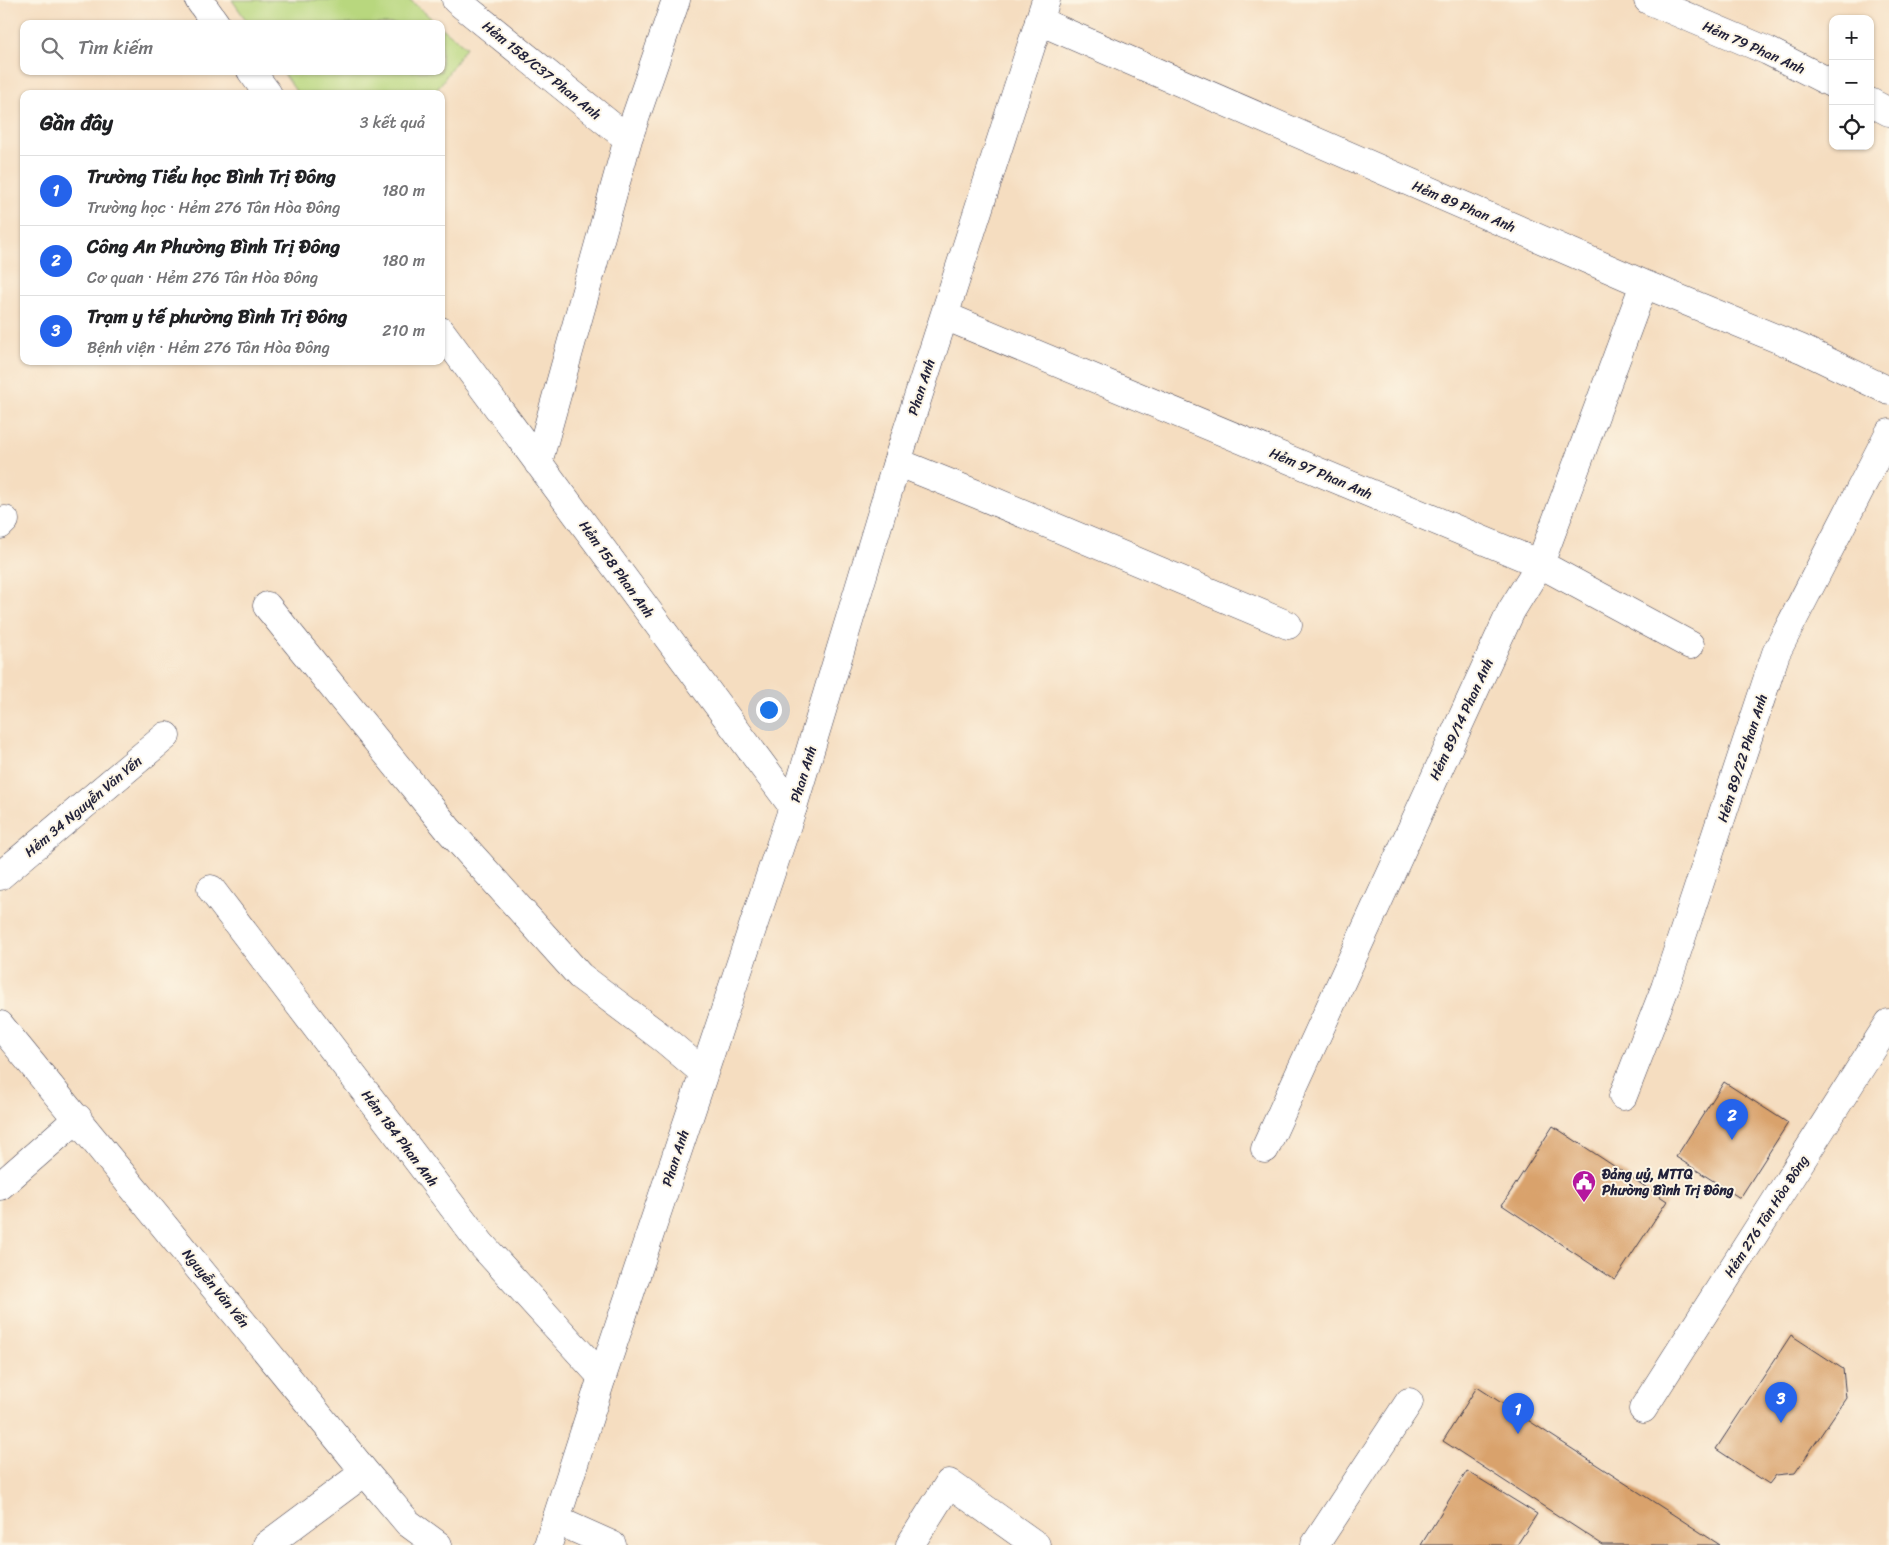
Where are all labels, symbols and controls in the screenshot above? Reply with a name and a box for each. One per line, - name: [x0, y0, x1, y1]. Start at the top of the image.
- street label: Hẻm 158/C37 Phan Anh: [477, 14, 607, 126]
- street label: Hẻm 79 Phan Anh: [1699, 14, 1809, 81]
- map controls: [1829, 15, 1874, 150]
- button: +: [1829, 15, 1874, 60]
- search box: [20, 20, 445, 75]
- text: Tìm kiếm: [78, 31, 153, 64]
- icon: search: [38, 34, 66, 62]
- button: −: [1829, 60, 1874, 105]
- text: Gần đây: [40, 104, 113, 142]
- button: locate: [1829, 105, 1874, 150]
- text: 3 kết quả: [360, 108, 425, 137]
- text: Trường Tiểu học Bình Trị Đông: [87, 160, 336, 193]
- street label: Hẻm 89 Phan Anh: [1408, 173, 1519, 240]
- text: 1: [53, 176, 59, 205]
- text: 180 m: [382, 176, 425, 205]
- text: Trường học · Hẻm 276 Tân Hòa Đông: [87, 193, 340, 222]
- text: Công An Phường Bình Trị Đông: [87, 230, 340, 263]
- text: 2: [51, 246, 61, 275]
- text: 180 m: [382, 246, 425, 275]
- text: Cơ quan · Hẻm 276 Tân Hòa Đông: [87, 263, 318, 292]
- text: Trạm y tế phường Bình Trị Đông: [87, 300, 347, 333]
- text: 3: [52, 316, 60, 345]
- text: 210 m: [382, 316, 425, 345]
- text: Bệnh viện · Hẻm 276 Tân Hòa Đông: [87, 333, 330, 362]
- street label: Phan Anh: [901, 356, 942, 419]
- street label: Hẻm 97 Phan Anh: [1265, 440, 1376, 506]
- street label: Hẻm 158 Phan Anh: [572, 515, 661, 624]
- street label: Hẻm 89/14 Phan Anh: [1422, 654, 1501, 784]
- street label: Hẻm 89/22 Phan Anh: [1710, 691, 1775, 825]
- your location: [756, 697, 782, 723]
- street label: Phan Anh: [783, 743, 824, 806]
- street label: Hẻm 34 Nguyễn Văn Yến: [19, 749, 148, 864]
- street label: Hẻm 184 Phan Anh: [355, 1084, 445, 1192]
- pin: 2: [1716, 1099, 1748, 1140]
- street label: Phan Anh: [655, 1127, 696, 1190]
- street label: Hẻm 276 Tân Hòa Đông: [1717, 1150, 1815, 1283]
- place label: Đảng uỷ, MTTQ Phường Bình Trị Đông: [1601, 1162, 1735, 1203]
- public building icon: Đảng uỷ, MTTQ Phường Bình Trị Đông: [1571, 1169, 1597, 1203]
- street label: Nguyễn Văn Yến: [176, 1243, 256, 1334]
- pin: 3: [1765, 1382, 1797, 1423]
- pin: 1: [1502, 1393, 1534, 1434]

